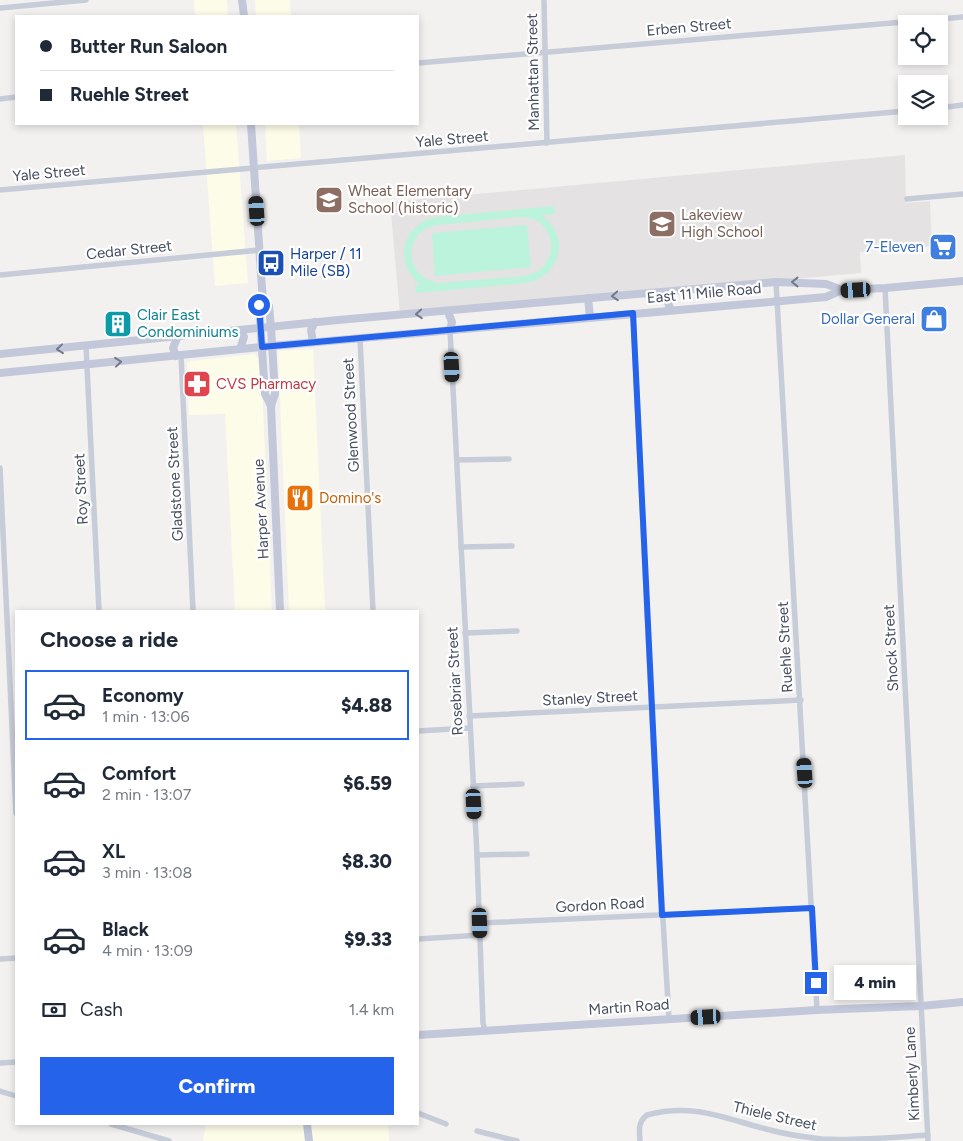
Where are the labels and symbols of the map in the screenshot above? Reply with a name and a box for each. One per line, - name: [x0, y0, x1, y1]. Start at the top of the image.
- street label: Manhattan Street: [523, 13, 543, 131]
- street label: Erben Street: [646, 14, 732, 40]
- street label: Yale Street: [415, 127, 489, 151]
- street label: Yale Street: [12, 161, 86, 185]
- place label: Wheat Elementary School (historic): [348, 182, 472, 217]
- school or university icon: Wheat Elementary School (historic): [314, 185, 344, 215]
- car: [248, 196, 265, 226]
- place label: Lakeview High School: [681, 206, 763, 241]
- school or university icon: Lakeview High School: [647, 209, 677, 239]
- supermarket icon: 7-Eleven: [928, 232, 958, 262]
- street label: Cedar Street: [85, 237, 173, 263]
- place label: 7-Eleven: [865, 238, 924, 256]
- place label: Harper / 11 Mile (SB): [290, 245, 362, 280]
- bus stop icon: Harper / 11 Mile (SB): [256, 248, 286, 278]
- one-way arrow: [791, 277, 798, 287]
- street label: East 11 Mile Road: [646, 279, 762, 307]
- car: [840, 282, 871, 298]
- one-way arrow: [611, 290, 619, 301]
- route start: [248, 294, 270, 316]
- shop icon: Dollar General: [919, 304, 949, 334]
- place label: Clair East Condominiums: [137, 306, 239, 341]
- one-way arrow: [415, 308, 423, 319]
- building icon: Clair East Condominiums: [103, 309, 133, 339]
- place label: Dollar General: [821, 310, 915, 328]
- one-way arrow: [56, 343, 64, 354]
- car: [443, 352, 460, 382]
- one-way arrow: [114, 356, 122, 367]
- street label: Glenwood Street: [339, 357, 363, 473]
- pharmacy icon: CVS Pharmacy: [182, 369, 212, 399]
- place label: CVS Pharmacy: [216, 375, 316, 393]
- street label: Gladstone Street: [163, 426, 187, 542]
- street label: Roy Street: [70, 453, 92, 525]
- street label: Harper Avenue: [249, 458, 273, 560]
- restaurant icon: Domino's: [285, 483, 315, 513]
- place label: Domino's: [319, 489, 381, 507]
- street label: Ruehle Street: [774, 601, 796, 693]
- street label: Shock Street: [880, 604, 902, 692]
- street label: Rosebriar Street: [443, 626, 467, 736]
- street label: Stanley Street: [542, 686, 639, 709]
- car: [796, 758, 813, 788]
- car: [465, 789, 482, 819]
- street label: Gordon Road: [555, 894, 645, 916]
- car: [471, 908, 488, 938]
- callout: 4 min: [834, 966, 916, 1000]
- route end: [805, 972, 827, 994]
- street label: Martin Road: [588, 995, 670, 1019]
- car: [690, 1009, 721, 1025]
- street label: Kimberly Lane: [901, 1026, 923, 1122]
- street label: Thiele Street: [731, 1098, 819, 1134]

